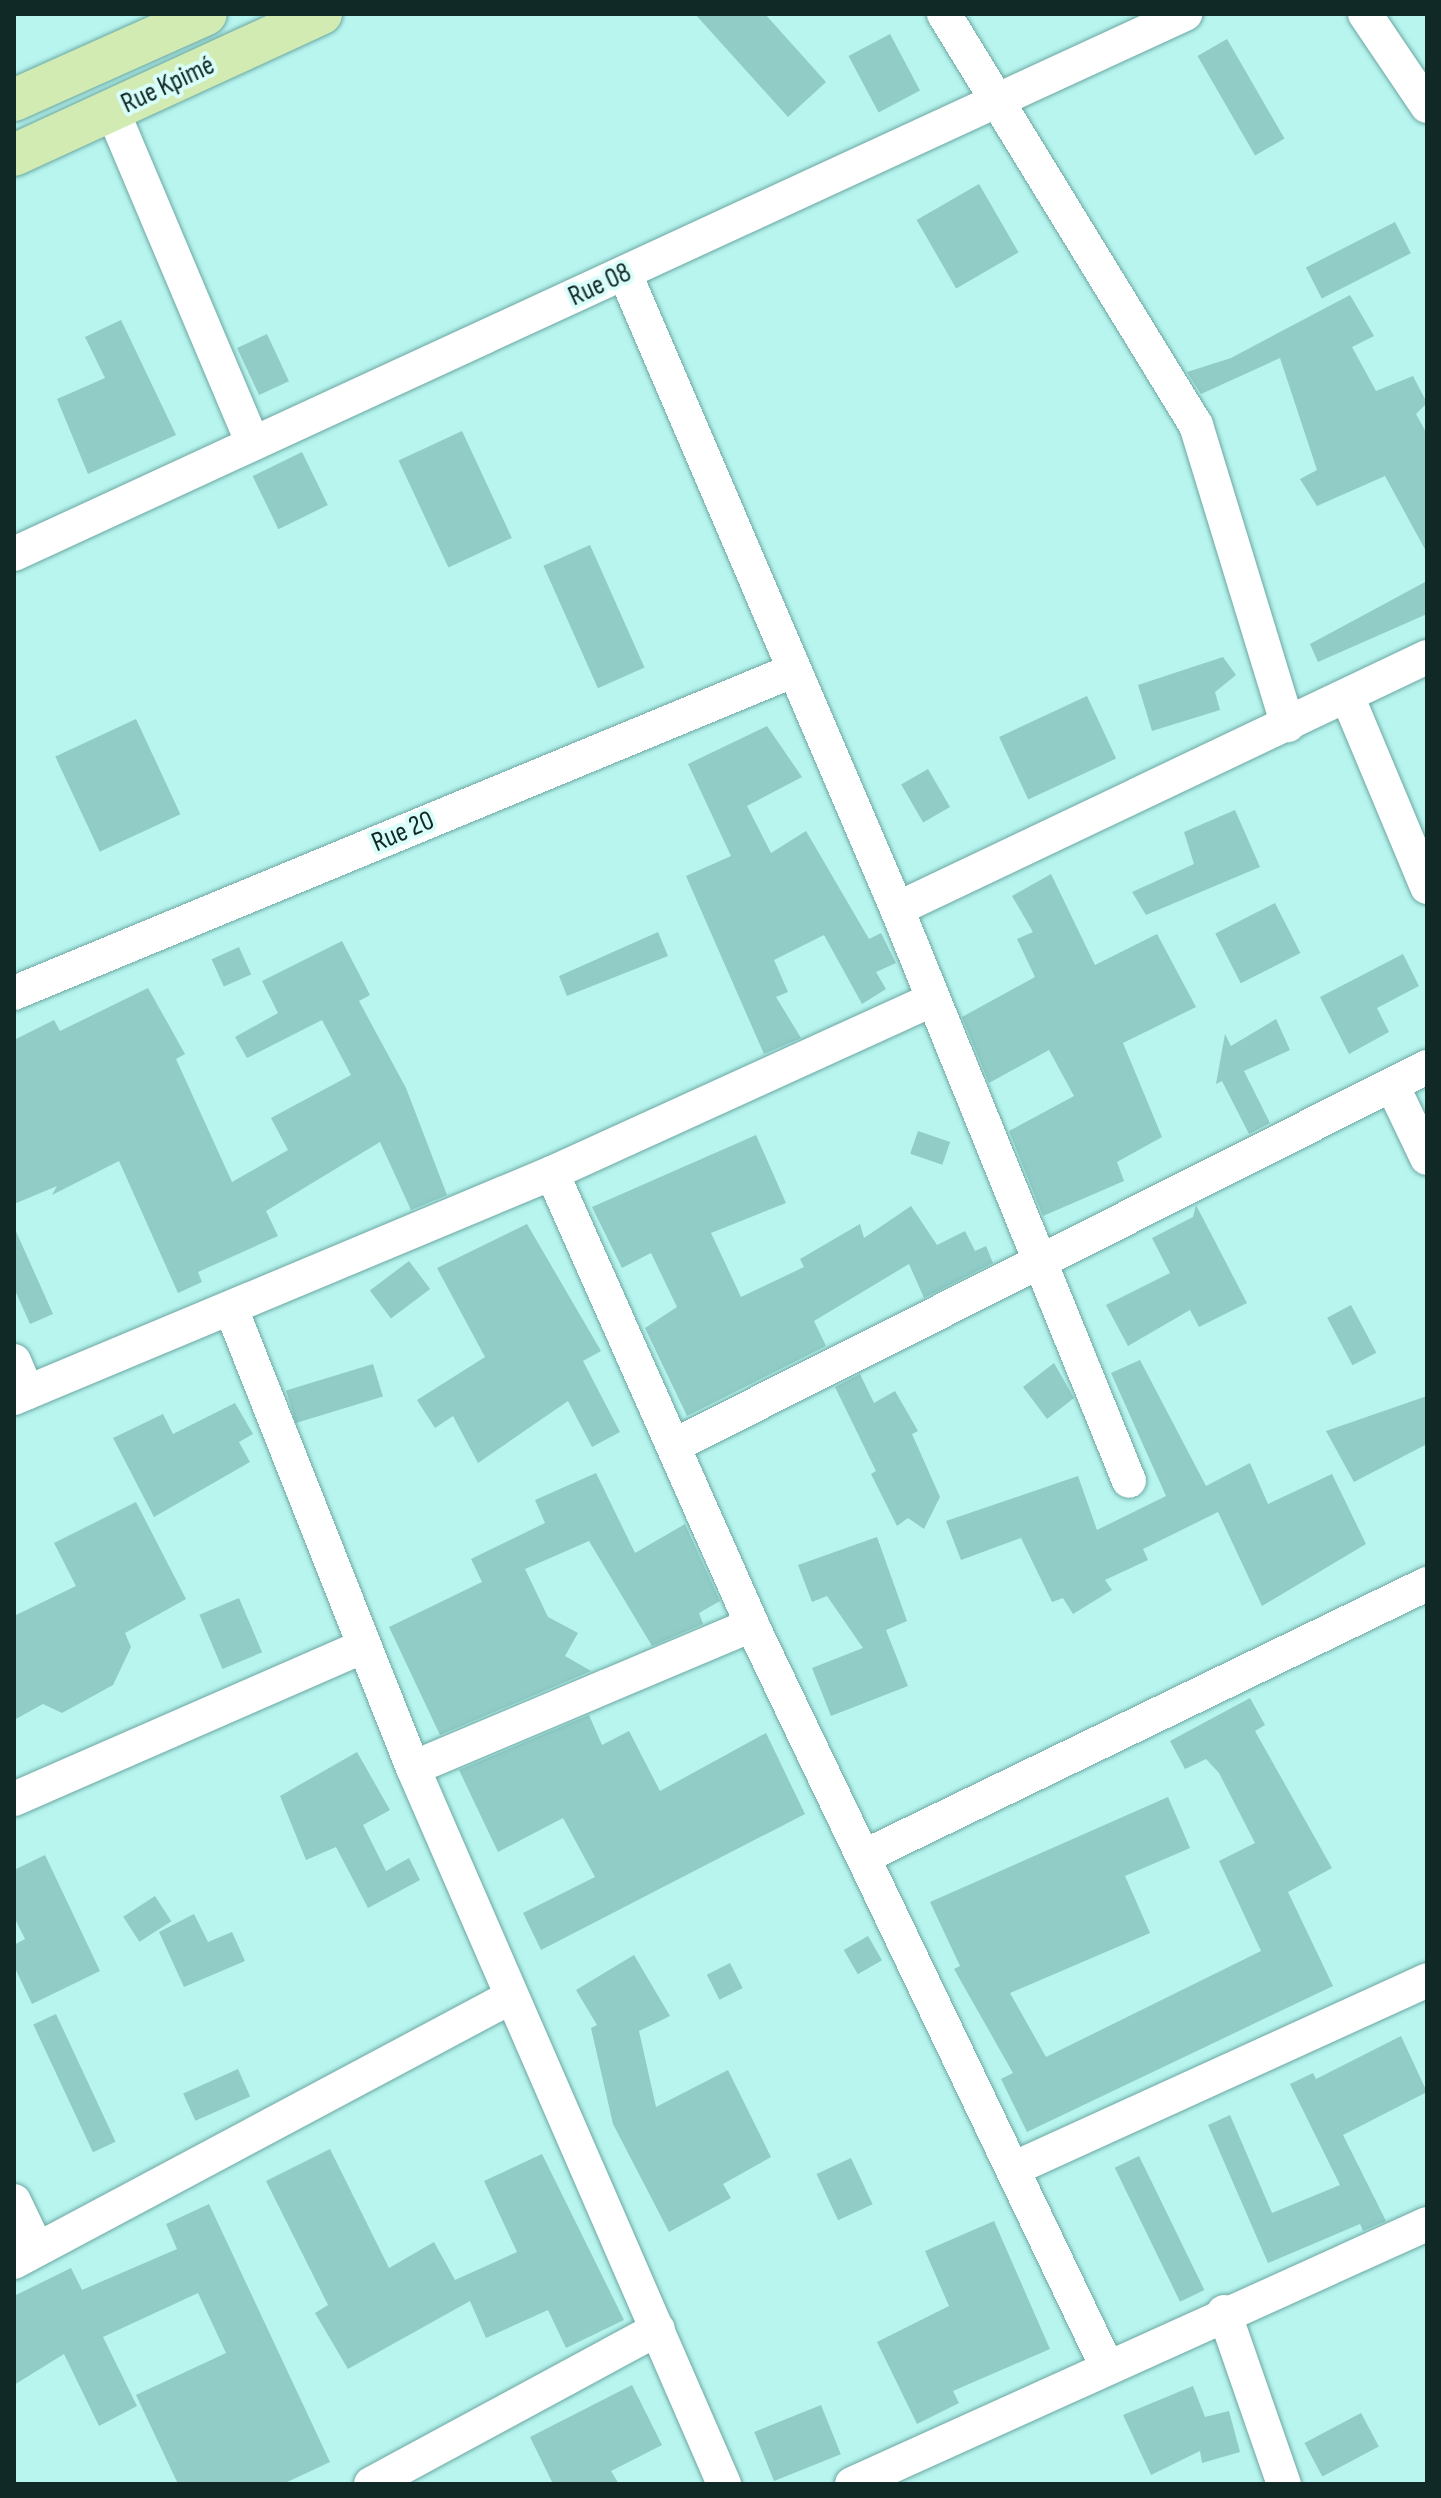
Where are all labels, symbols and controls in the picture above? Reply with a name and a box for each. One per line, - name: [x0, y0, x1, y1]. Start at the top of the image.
- street label: Rue Kpimé: [116, 49, 220, 121]
- street label: Rue 08: [563, 256, 637, 314]
- street label: Rue 20: [367, 804, 439, 860]

